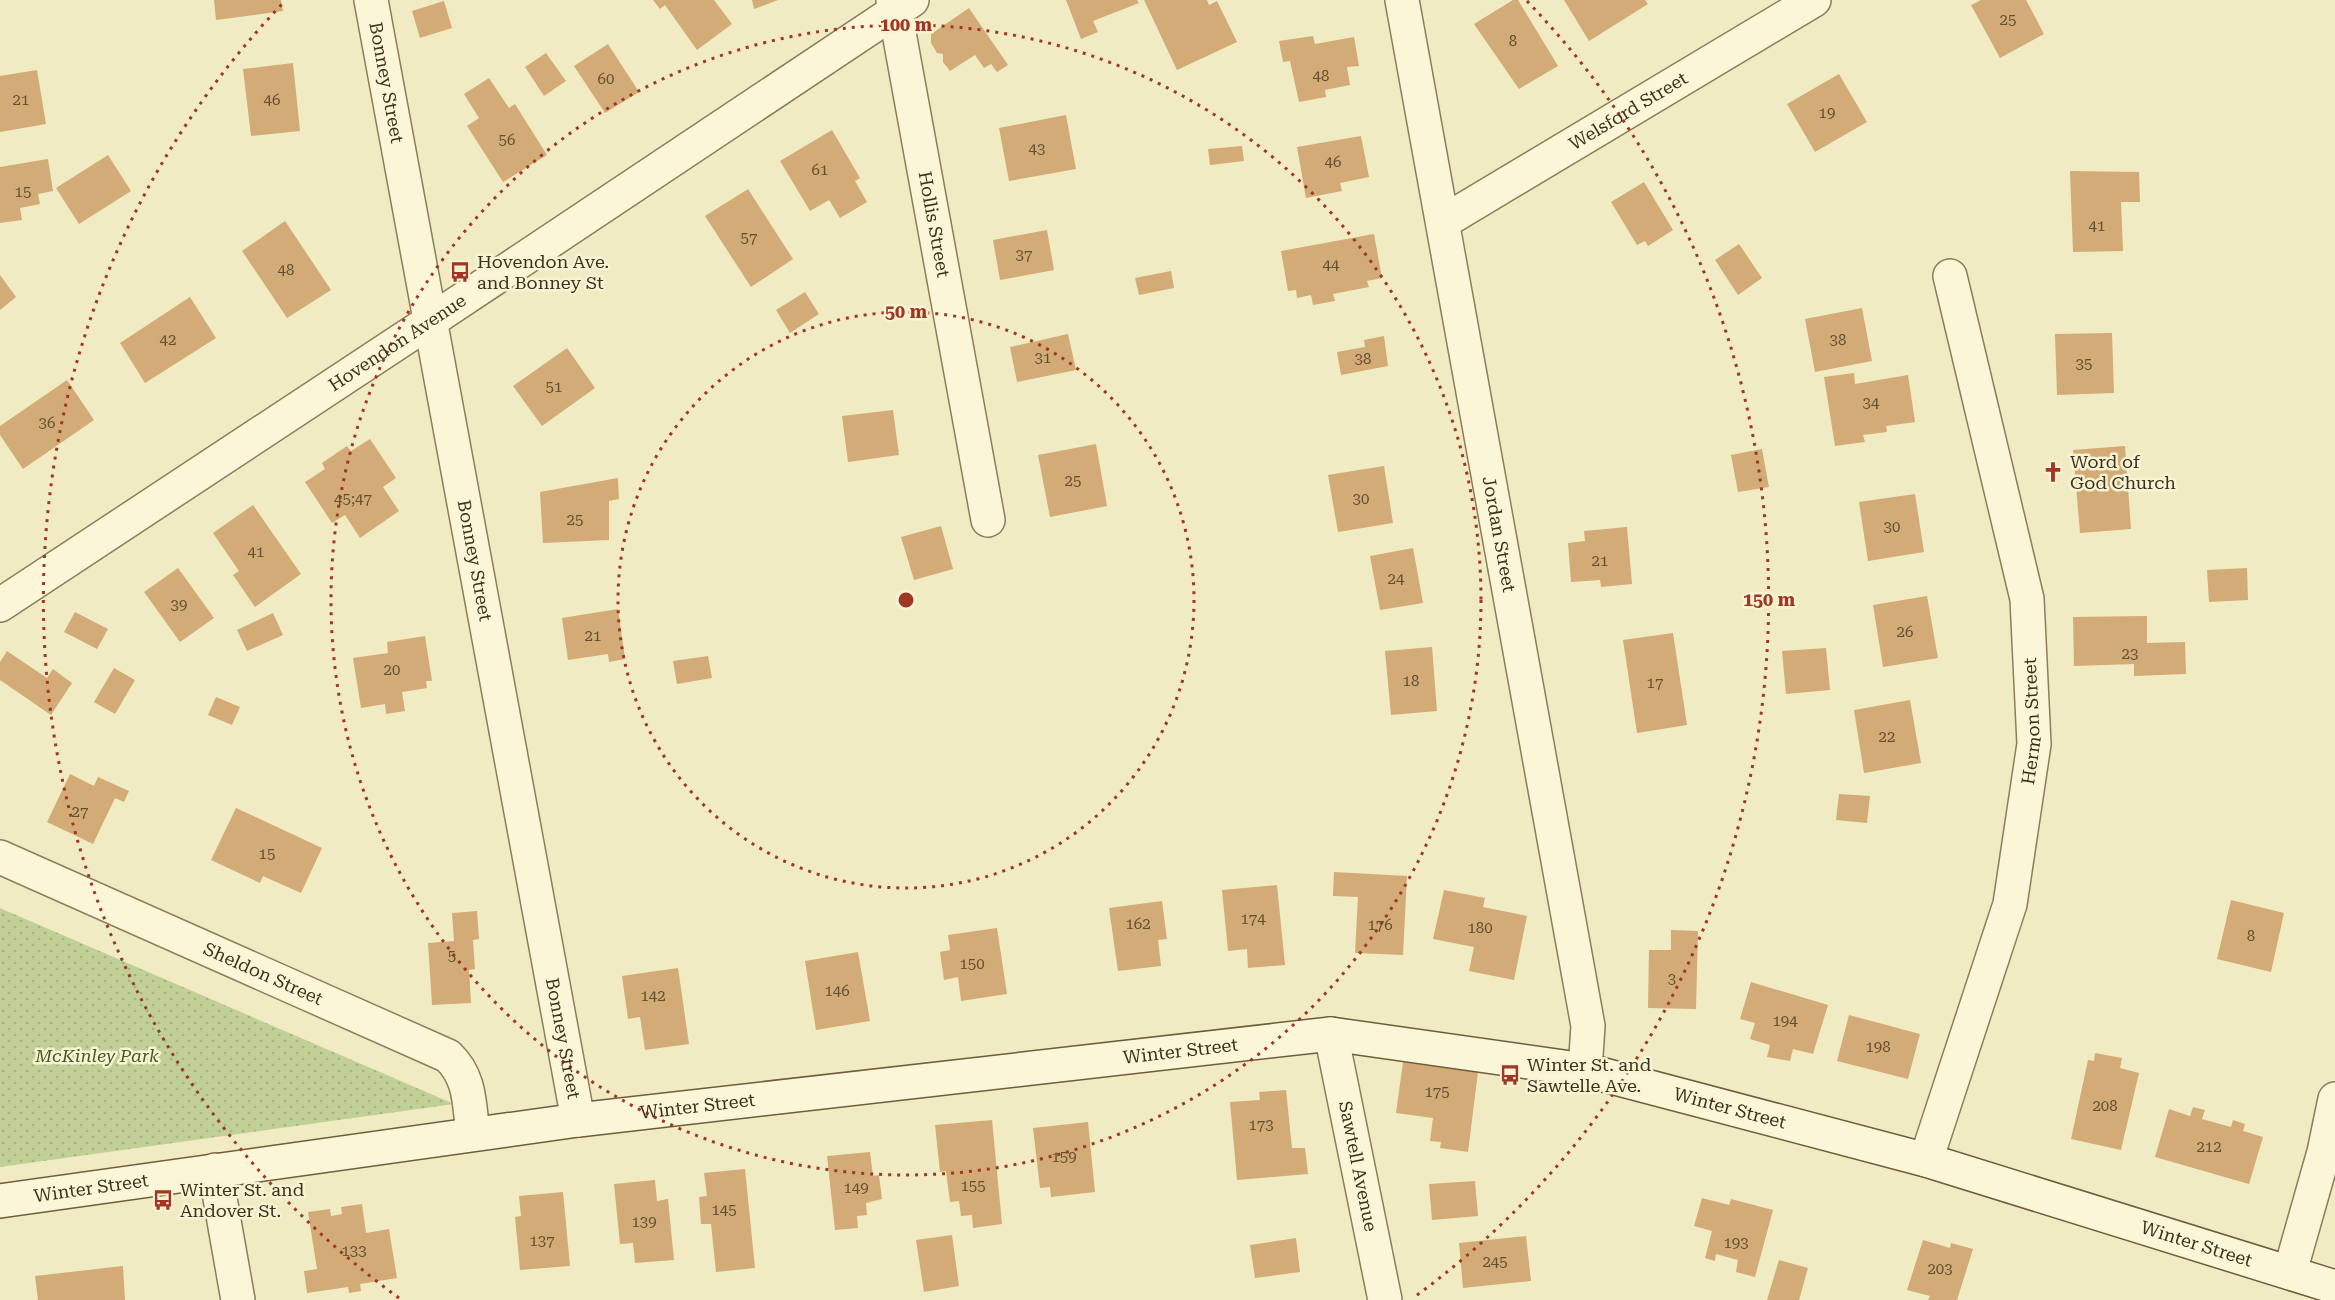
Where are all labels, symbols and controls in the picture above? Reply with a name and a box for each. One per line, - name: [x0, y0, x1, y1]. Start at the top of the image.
- house number: 25: [2000, 11, 2016, 29]
- text: 100 m: [880, 14, 933, 35]
- street label: Bonney Street: [365, 20, 408, 145]
- house number: 8: [1509, 32, 1517, 50]
- house number: 48: [1313, 67, 1329, 85]
- street label: Welsford Street: [1565, 67, 1691, 154]
- house number: 60: [598, 70, 614, 88]
- house number: 21: [13, 91, 29, 109]
- house number: 46: [264, 91, 280, 109]
- house number: 19: [1819, 104, 1835, 122]
- house number: 56: [499, 131, 515, 149]
- house number: 43: [1029, 140, 1045, 158]
- house number: 46: [1325, 153, 1341, 171]
- house number: 61: [812, 161, 828, 179]
- street label: Hollis Street: [914, 169, 955, 279]
- house number: 15: [15, 183, 31, 201]
- house number: 41: [2089, 217, 2105, 235]
- house number: 57: [741, 229, 757, 247]
- house number: 37: [1016, 246, 1032, 264]
- place label: Hovendon Ave. and Bonney St: [477, 251, 609, 293]
- house number: 44: [1323, 256, 1340, 274]
- bus stop icon: Hovendon Ave. and Bonney St: [448, 260, 472, 284]
- house number: 48: [278, 261, 294, 279]
- street label: Hovendon Avenue: [324, 289, 470, 395]
- text: 50 m: [885, 301, 928, 322]
- house number: 42: [160, 331, 176, 349]
- house number: 38: [1830, 331, 1846, 349]
- house number: 31: [1035, 349, 1051, 367]
- house number: 38: [1355, 350, 1371, 368]
- house number: 35: [2076, 355, 2092, 373]
- house number: 51: [546, 378, 562, 396]
- house number: 34: [1863, 394, 1880, 412]
- house number: 36: [39, 414, 55, 432]
- place label: Word of God Church: [2070, 451, 2176, 493]
- church icon: Word of God Church: [2041, 460, 2065, 484]
- house number: 25: [1065, 472, 1081, 490]
- street label: Jordan Street: [1479, 475, 1520, 594]
- house number: 45;47: [334, 490, 372, 508]
- house number: 30: [1353, 490, 1369, 508]
- street label: Bonney Street: [454, 498, 497, 623]
- house number: 25: [567, 511, 583, 529]
- house number: 30: [1884, 518, 1900, 536]
- house number: 41: [248, 543, 264, 561]
- house number: 21: [1592, 552, 1608, 570]
- house number: 24: [1388, 570, 1405, 588]
- text: 150 m: [1743, 589, 1796, 610]
- centre of rings: [896, 590, 916, 610]
- house number: 39: [171, 596, 187, 614]
- house number: 26: [1897, 623, 1913, 641]
- house number: 21: [585, 627, 601, 645]
- house number: 23: [2122, 645, 2138, 663]
- street label: Hermon Street: [2017, 657, 2045, 786]
- house number: 20: [384, 661, 400, 679]
- house number: 18: [1403, 672, 1419, 690]
- house number: 17: [1647, 674, 1663, 692]
- house number: 22: [1879, 728, 1895, 746]
- house number: 27: [72, 803, 88, 821]
- house number: 15: [259, 845, 275, 863]
- house number: 174: [1240, 910, 1266, 928]
- house number: 162: [1125, 915, 1151, 933]
- house number: 176: [1367, 916, 1393, 934]
- house number: 180: [1467, 919, 1493, 937]
- house number: 8: [2247, 927, 2255, 945]
- street label: Sheldon Street: [200, 938, 327, 1009]
- house number: 5: [448, 947, 456, 965]
- house number: 150: [959, 955, 985, 973]
- house number: 3: [1668, 970, 1676, 988]
- street label: Bonney Street: [542, 976, 585, 1101]
- house number: 146: [824, 982, 850, 1000]
- house number: 142: [640, 987, 666, 1005]
- house number: 194: [1772, 1012, 1798, 1030]
- street label: Winter Street: [1122, 1034, 1239, 1068]
- house number: 198: [1865, 1038, 1891, 1056]
- park label: McKinley Park: [34, 1045, 159, 1066]
- place label: Winter St. and Sawtelle Ave.: [1527, 1054, 1652, 1096]
- bus stop icon: Winter St. and Sawtelle Ave.: [1498, 1063, 1522, 1087]
- house number: 175: [1424, 1083, 1450, 1101]
- street label: Winter Street: [1671, 1083, 1789, 1133]
- street label: Winter Street: [639, 1089, 756, 1123]
- house number: 208: [2092, 1097, 2118, 1115]
- street label: Sawtell Avenue: [1335, 1099, 1382, 1233]
- house number: 173: [1248, 1116, 1274, 1134]
- house number: 212: [2196, 1138, 2222, 1156]
- house number: 159: [1051, 1148, 1077, 1166]
- street label: Winter Street: [32, 1169, 150, 1206]
- house number: 155: [960, 1177, 986, 1195]
- place label: Winter St. and Andover St.: [180, 1179, 305, 1221]
- house number: 149: [843, 1179, 869, 1197]
- bus stop icon: Winter St. and Andover St.: [151, 1188, 175, 1212]
- house number: 145: [711, 1201, 737, 1219]
- house number: 139: [631, 1213, 657, 1231]
- street label: Winter Street: [2138, 1216, 2255, 1271]
- house number: 137: [529, 1232, 555, 1250]
- house number: 193: [1723, 1234, 1749, 1252]
- house number: 133: [341, 1242, 367, 1260]
- house number: 245: [1482, 1253, 1508, 1271]
- house number: 203: [1927, 1260, 1953, 1278]

